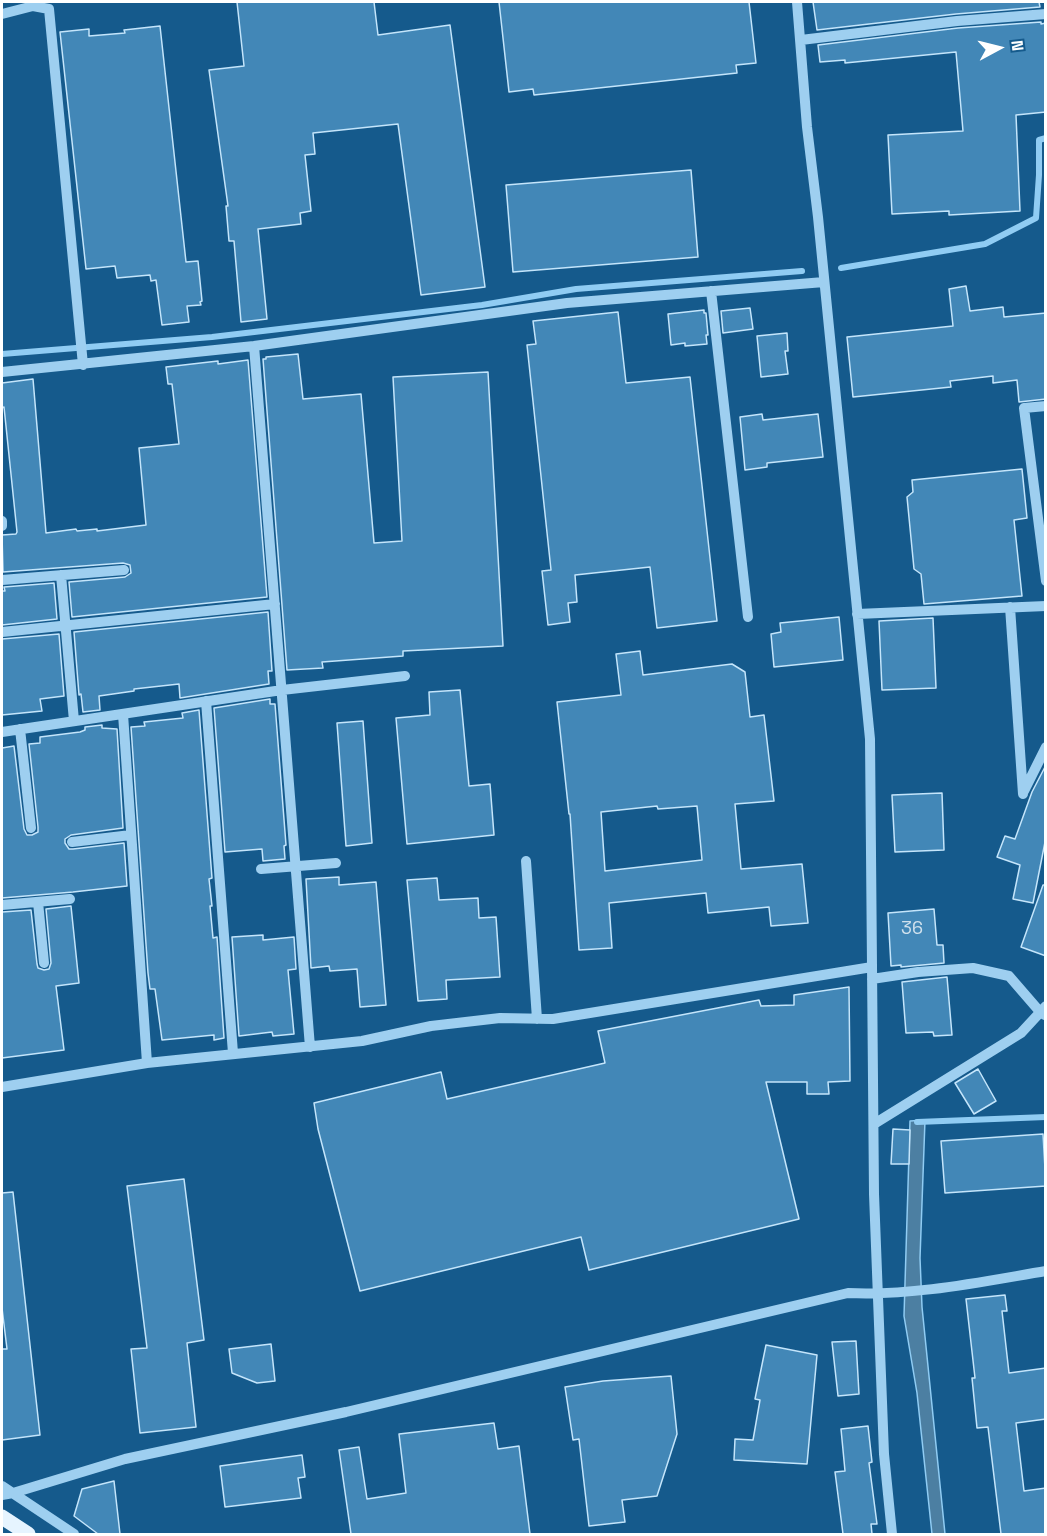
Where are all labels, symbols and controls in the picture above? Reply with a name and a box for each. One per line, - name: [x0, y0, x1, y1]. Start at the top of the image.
- north arrow: [969, 18, 1029, 78]
- text: N: [1006, 39, 1028, 52]
- house number: 36: [901, 918, 923, 940]

